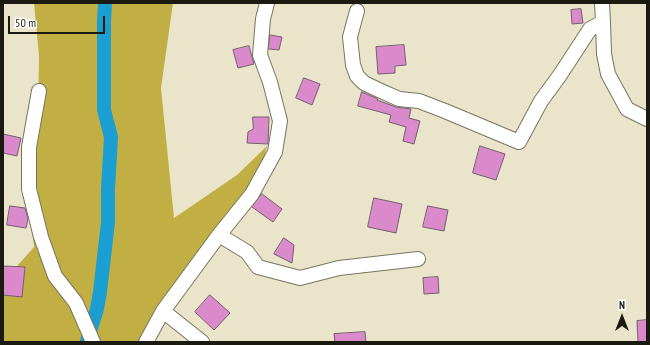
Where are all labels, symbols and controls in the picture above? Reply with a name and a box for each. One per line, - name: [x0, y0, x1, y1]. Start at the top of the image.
- scale bar: [10, 8, 107, 34]
- text: 50 m: [15, 15, 36, 30]
- north arrow: [602, 297, 642, 337]
- text: N: [619, 298, 625, 312]

